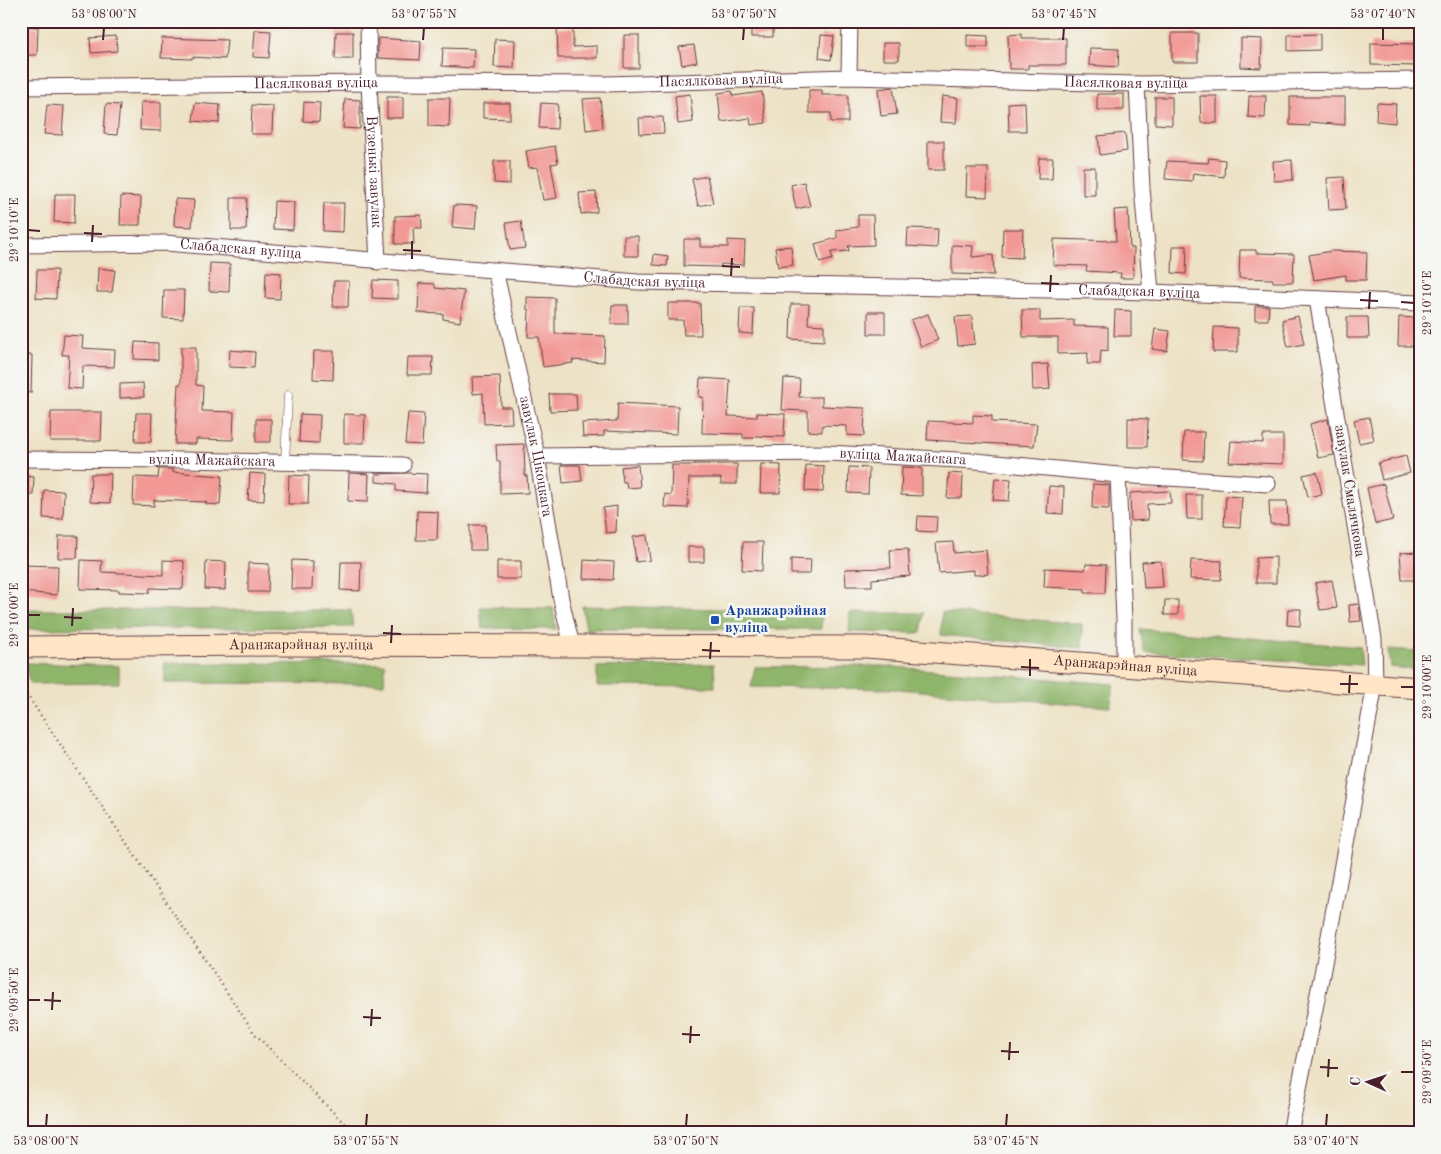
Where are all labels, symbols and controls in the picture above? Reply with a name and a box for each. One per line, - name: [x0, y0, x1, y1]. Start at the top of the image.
- text: 53°08'00"N: [71, 8, 137, 21]
- text: 53°07'55"N: [391, 8, 457, 21]
- text: 53°07'50"N: [711, 8, 777, 21]
- text: 53°07'45"N: [1031, 8, 1097, 21]
- text: 53°07'40"N: [1350, 8, 1416, 21]
- street label: Пасялковая вуліца: [659, 71, 784, 90]
- street label: Пасялковая вуліца: [254, 75, 379, 92]
- street label: Пасялковая вуліца: [1063, 75, 1189, 92]
- street label: Вузенькі завулак: [363, 115, 384, 229]
- text: 29°10'10"E: [9, 198, 21, 262]
- street label: Слабадская вуліца: [179, 237, 303, 262]
- street label: Слабадская вуліца: [583, 270, 706, 291]
- text: 29°10'10"E: [1422, 271, 1434, 335]
- street label: Слабадская вуліца: [1078, 283, 1201, 302]
- street label: завулак Цікоцкага: [516, 395, 555, 519]
- street label: завулак Смалячкова: [1331, 424, 1367, 559]
- street label: вуліца Мажайскага: [839, 446, 967, 468]
- street label: вуліца Мажайскага: [148, 452, 276, 470]
- text: 29°10'00"E: [9, 583, 21, 647]
- place label: Аранжарэйная вуліца: [725, 604, 827, 636]
- marker: Аранжарэйная вуліца: [709, 614, 721, 626]
- street label: Аранжарэйная вуліца: [228, 637, 374, 653]
- street label: Аранжарэйная вуліца: [1052, 653, 1199, 679]
- text: 29°10'00"E: [1422, 655, 1434, 719]
- text: 29°09'50"E: [8, 968, 21, 1032]
- text: 29°09'50"E: [1421, 1040, 1434, 1104]
- north arrow: [1344, 1056, 1394, 1106]
- text: С: [1349, 1076, 1363, 1086]
- text: 53°08'00"N: [13, 1135, 79, 1148]
- text: 53°07'55"N: [333, 1135, 399, 1148]
- text: 53°07'50"N: [653, 1135, 719, 1148]
- text: 53°07'45"N: [973, 1135, 1039, 1148]
- text: 53°07'40"N: [1293, 1135, 1359, 1148]

